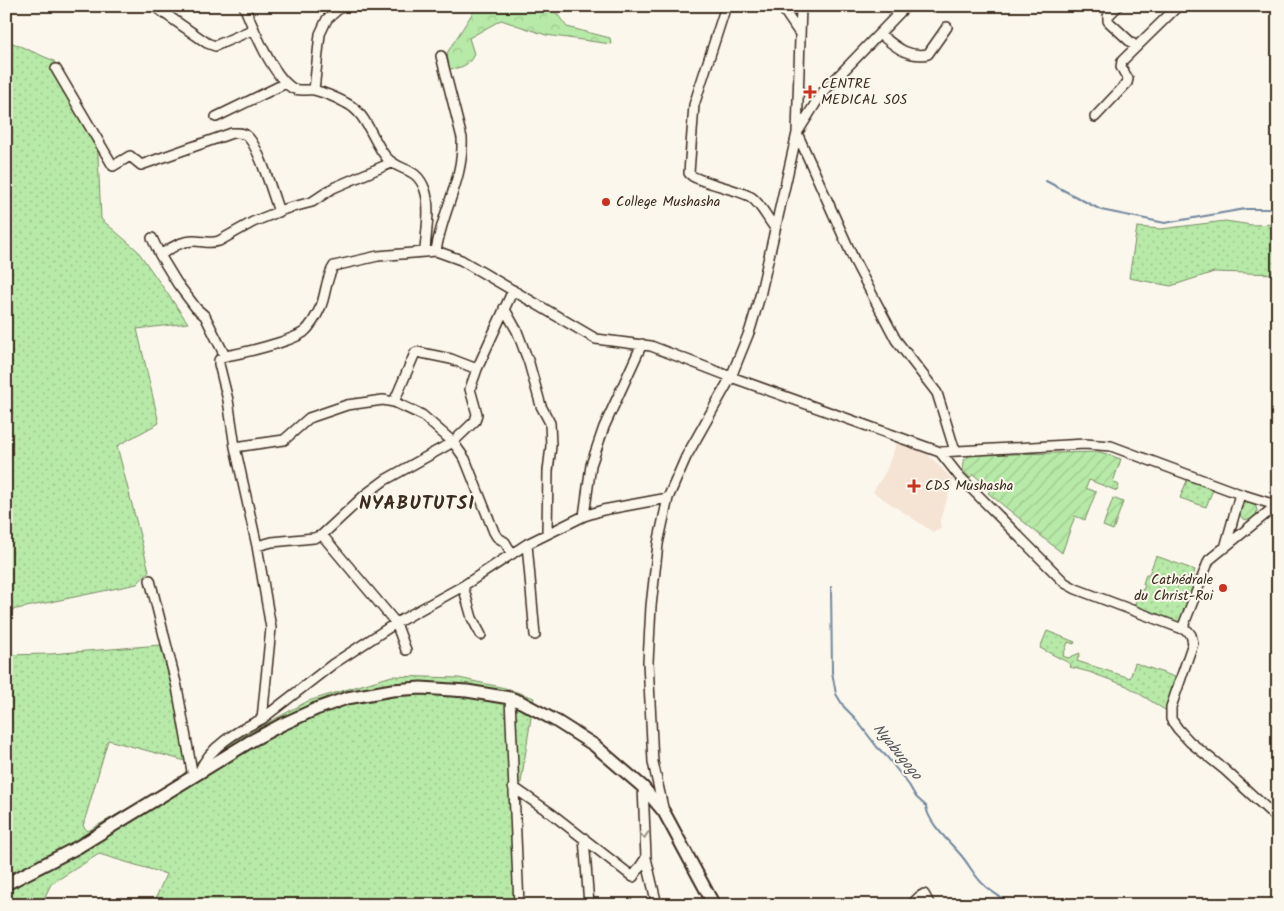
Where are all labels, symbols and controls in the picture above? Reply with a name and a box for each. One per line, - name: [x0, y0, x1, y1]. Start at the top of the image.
- place label: CENTRE MEDICAL SOS: [821, 73, 908, 111]
- marker: CENTRE MEDICAL SOS: [803, 85, 817, 99]
- place label: College Mushasha: [616, 191, 720, 213]
- marker: College Mushasha: [600, 196, 612, 208]
- place label: CDS Mushasha: [925, 475, 1013, 497]
- marker: CDS Mushasha: [907, 479, 921, 493]
- district label: NYABUTUTSI: [359, 489, 475, 519]
- place label: Cathédrale du Christ-Roi: [1134, 569, 1214, 607]
- marker: Cathédrale du Christ-Roi: [1217, 582, 1229, 594]
- water label: Nyabugogo: [867, 718, 928, 787]
- one-way arrow: [639, 832, 650, 840]

